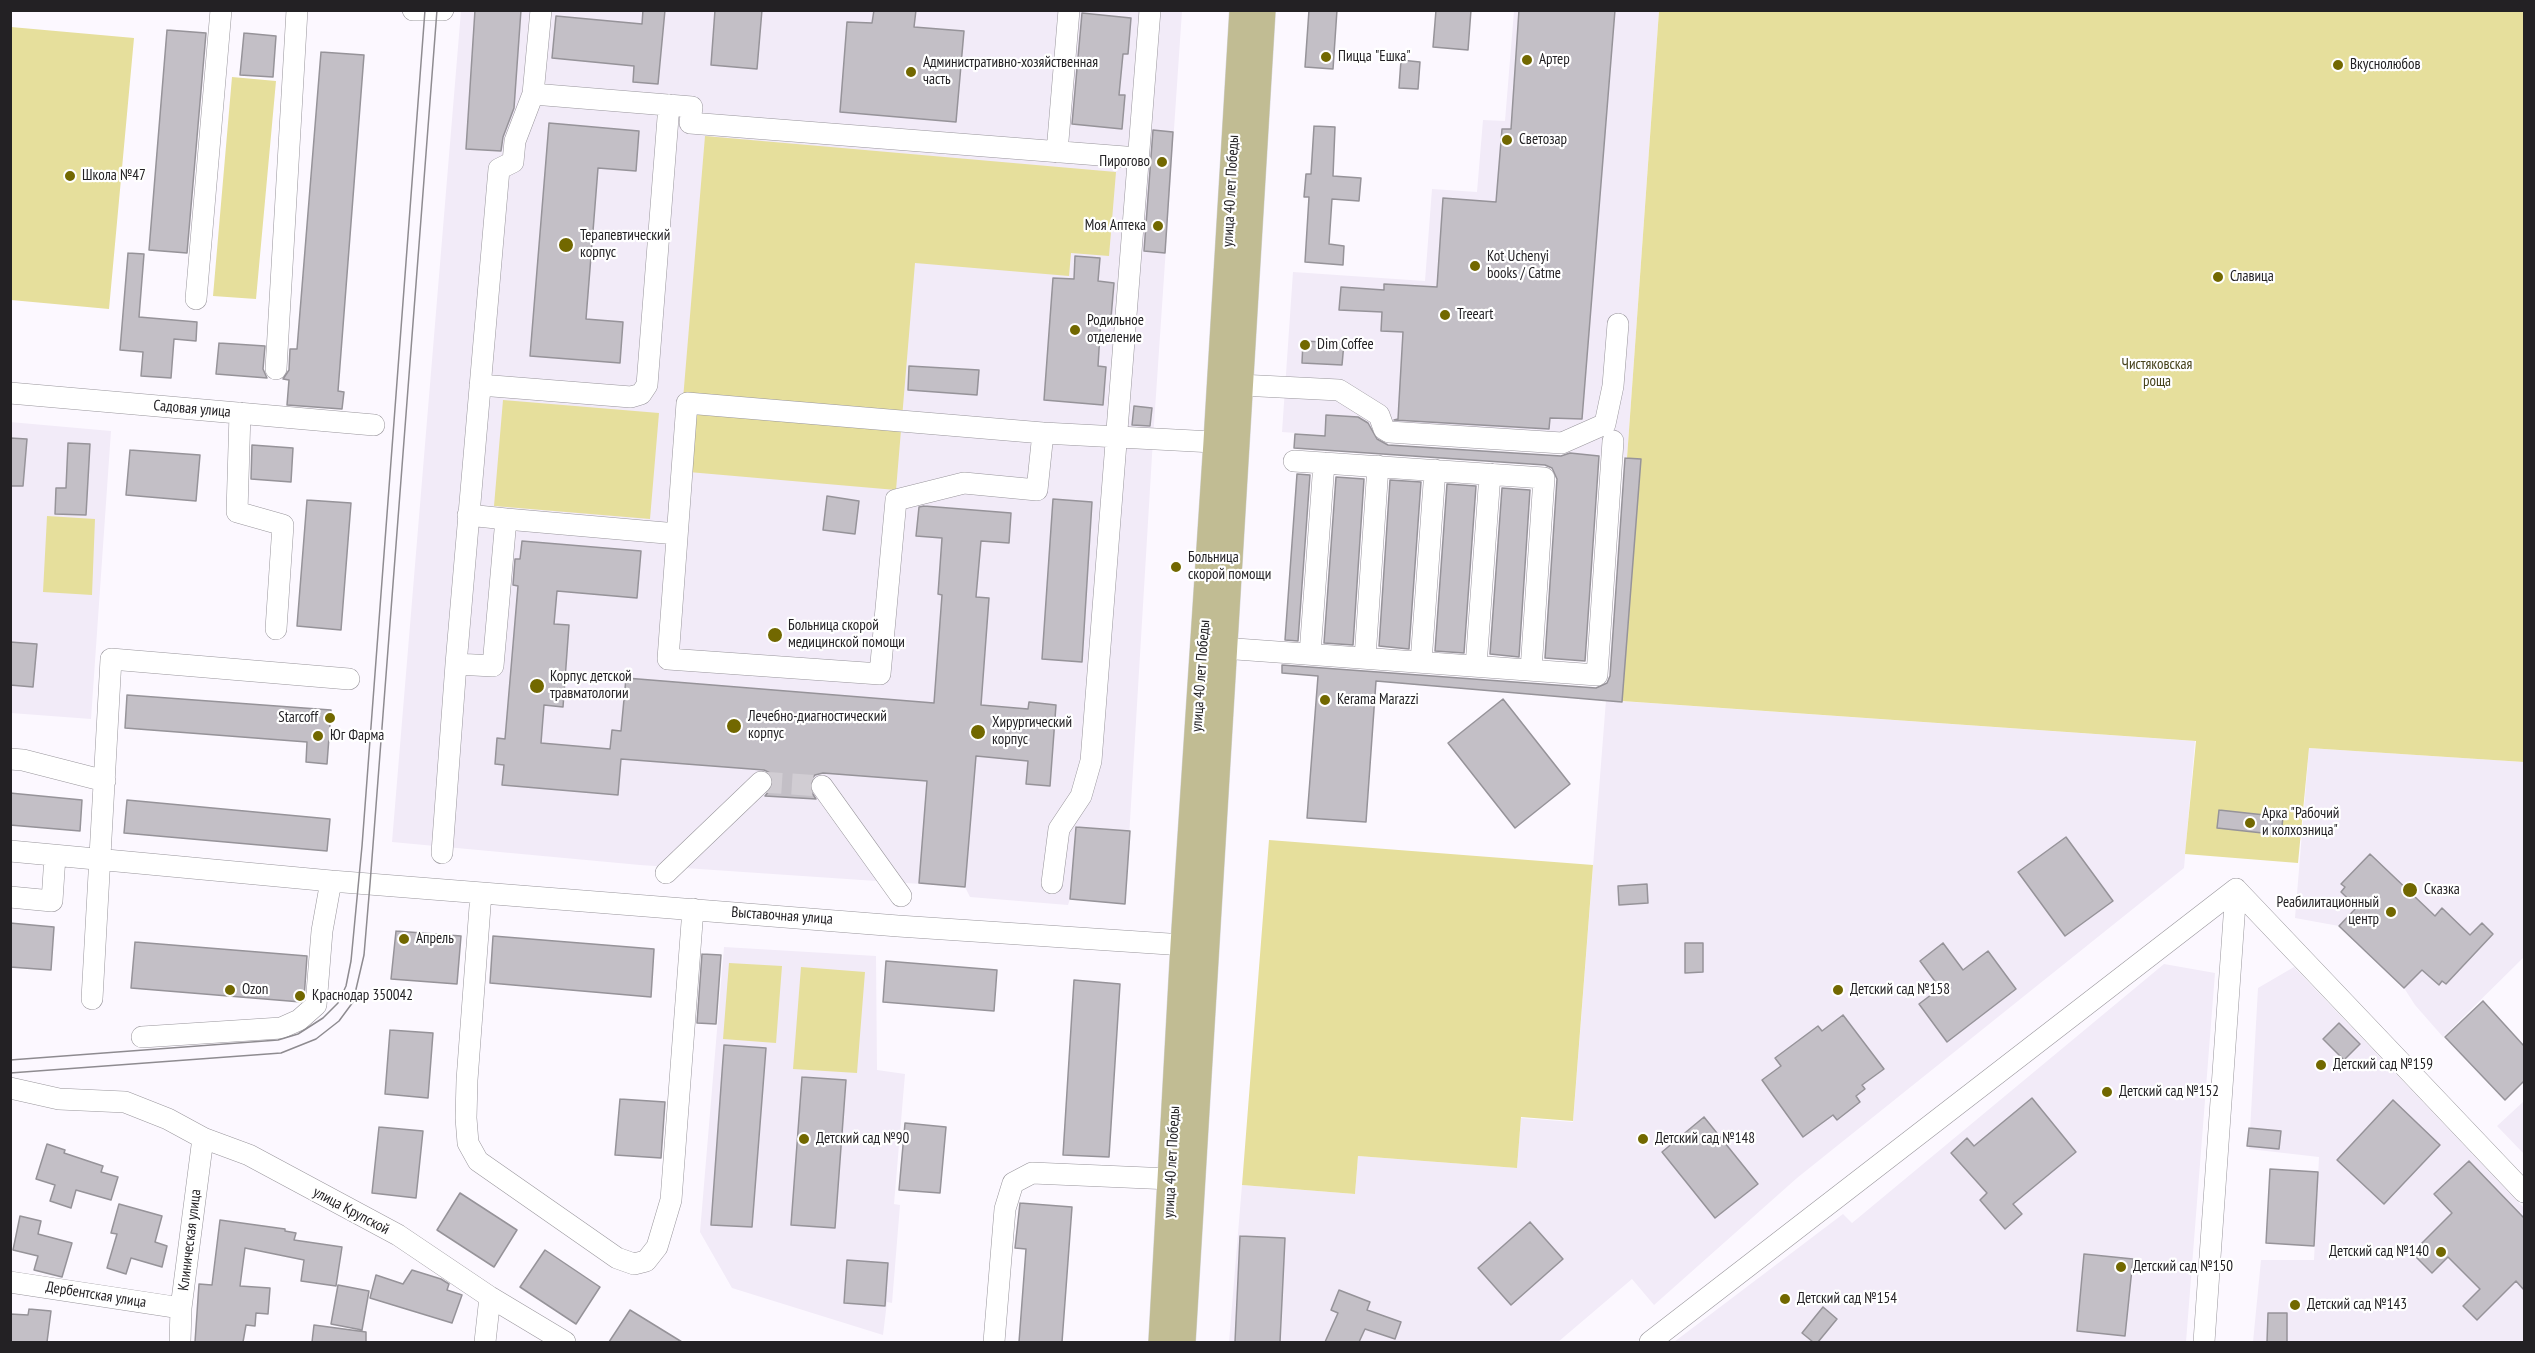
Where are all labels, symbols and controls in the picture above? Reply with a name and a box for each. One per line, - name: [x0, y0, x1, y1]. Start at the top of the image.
- place label: Пицца "Ешка": [1338, 48, 1411, 66]
- marker: Пицца "Ешка": [1319, 50, 1333, 64]
- place label: Артер: [1539, 51, 1570, 69]
- marker: Артер: [1520, 53, 1534, 67]
- place label: Административно-хозяйственная часть: [923, 54, 1098, 89]
- place label: Вкуснолюбов: [2350, 56, 2421, 74]
- marker: Вкуснолюбов: [2331, 58, 2345, 72]
- marker: Административно-хозяйственная часть: [904, 65, 918, 79]
- place label: Светозар: [1519, 131, 1567, 149]
- marker: Светозар: [1500, 133, 1514, 147]
- street label: улица 40 лет Победы: [1219, 134, 1243, 248]
- place label: Пирогово: [1099, 153, 1150, 171]
- marker: Пирогово: [1155, 155, 1169, 169]
- place label: Школа №47: [82, 167, 146, 185]
- marker: Школа №47: [63, 169, 77, 183]
- place label: Моя Аптека: [1085, 217, 1146, 235]
- marker: Моя Аптека: [1151, 219, 1165, 233]
- place label: Терапевтический корпус: [580, 227, 670, 262]
- marker: Терапевтический корпус: [557, 236, 575, 254]
- place label: Kot Uchenyi books / Catme: [1487, 248, 1561, 283]
- marker: Kot Uchenyi books / Catme: [1468, 259, 1482, 273]
- place label: Славица: [2230, 268, 2274, 286]
- marker: Славица: [2211, 270, 2225, 284]
- place label: Treeart: [1457, 306, 1493, 324]
- marker: Treeart: [1438, 308, 1452, 322]
- place label: Родильное отделение: [1087, 312, 1144, 347]
- marker: Родильное отделение: [1068, 323, 1082, 337]
- place label: Dim Coffee: [1317, 336, 1374, 354]
- marker: Dim Coffee: [1298, 338, 1312, 352]
- park label: Чистяковская роща: [2122, 356, 2192, 391]
- street label: Садовая улица: [152, 397, 232, 421]
- place label: Больница скорой помощи: [1188, 549, 1271, 584]
- marker: Больница скорой помощи: [1169, 560, 1183, 574]
- place label: Больница скорой медицинской помощи: [788, 617, 905, 652]
- street label: улица 40 лет Победы: [1188, 619, 1214, 733]
- marker: Больница скорой медицинской помощи: [766, 626, 784, 644]
- place label: Корпус детской травматологии: [550, 668, 632, 703]
- marker: Корпус детской травматологии: [528, 677, 546, 695]
- place label: Kerama Marazzi: [1337, 691, 1419, 709]
- marker: Kerama Marazzi: [1318, 693, 1332, 707]
- place label: Лечебно-диагностический корпус: [748, 708, 887, 743]
- place label: Starcoff: [278, 709, 318, 727]
- marker: Starcoff: [323, 711, 337, 725]
- place label: Хирургический корпус: [992, 714, 1072, 749]
- marker: Лечебно-диагностический корпус: [725, 717, 743, 735]
- marker: Хирургический корпус: [969, 723, 987, 741]
- place label: Юг Фарма: [330, 727, 384, 745]
- marker: Юг Фарма: [311, 729, 325, 743]
- place label: Арка "Рабочий и колхозница": [2262, 805, 2339, 840]
- marker: Арка "Рабочий и колхозница": [2243, 816, 2257, 830]
- marker: Сказка: [2401, 881, 2419, 899]
- place label: Сказка: [2424, 881, 2460, 899]
- place label: Реабилитационный центр: [2277, 894, 2379, 929]
- street label: Выставочная улица: [731, 903, 833, 929]
- marker: Реабилитационный центр: [2384, 905, 2398, 919]
- place label: Апрель: [416, 930, 454, 948]
- marker: Апрель: [397, 932, 411, 946]
- place label: Ozon: [242, 981, 268, 999]
- place label: Детский сад №158: [1850, 981, 1950, 999]
- marker: Ozon: [223, 983, 237, 997]
- marker: Детский сад №158: [1831, 983, 1845, 997]
- place label: Краснодар 350042: [312, 987, 413, 1005]
- marker: Краснодар 350042: [293, 989, 307, 1003]
- place label: Детский сад №159: [2333, 1056, 2433, 1074]
- marker: Детский сад №159: [2314, 1058, 2328, 1072]
- place label: Детский сад №152: [2119, 1083, 2219, 1101]
- marker: Детский сад №152: [2100, 1085, 2114, 1099]
- street label: улица 40 лет Победы: [1160, 1105, 1184, 1219]
- place label: Детский сад №90: [816, 1130, 909, 1148]
- place label: Детский сад №148: [1655, 1130, 1755, 1148]
- marker: Детский сад №90: [797, 1132, 811, 1146]
- marker: Детский сад №148: [1636, 1132, 1650, 1146]
- street label: улица Крупской: [310, 1183, 392, 1239]
- street label: Клиническая улица: [175, 1188, 205, 1292]
- place label: Детский сад №140: [2329, 1243, 2429, 1261]
- marker: Детский сад №140: [2434, 1245, 2448, 1259]
- place label: Детский сад №150: [2133, 1258, 2233, 1276]
- marker: Детский сад №150: [2114, 1260, 2128, 1274]
- street label: Дербентская улица: [45, 1278, 147, 1312]
- place label: Детский сад №154: [1797, 1290, 1897, 1308]
- marker: Детский сад №154: [1778, 1292, 1792, 1306]
- place label: Детский сад №143: [2307, 1296, 2407, 1314]
- marker: Детский сад №143: [2288, 1298, 2302, 1312]

